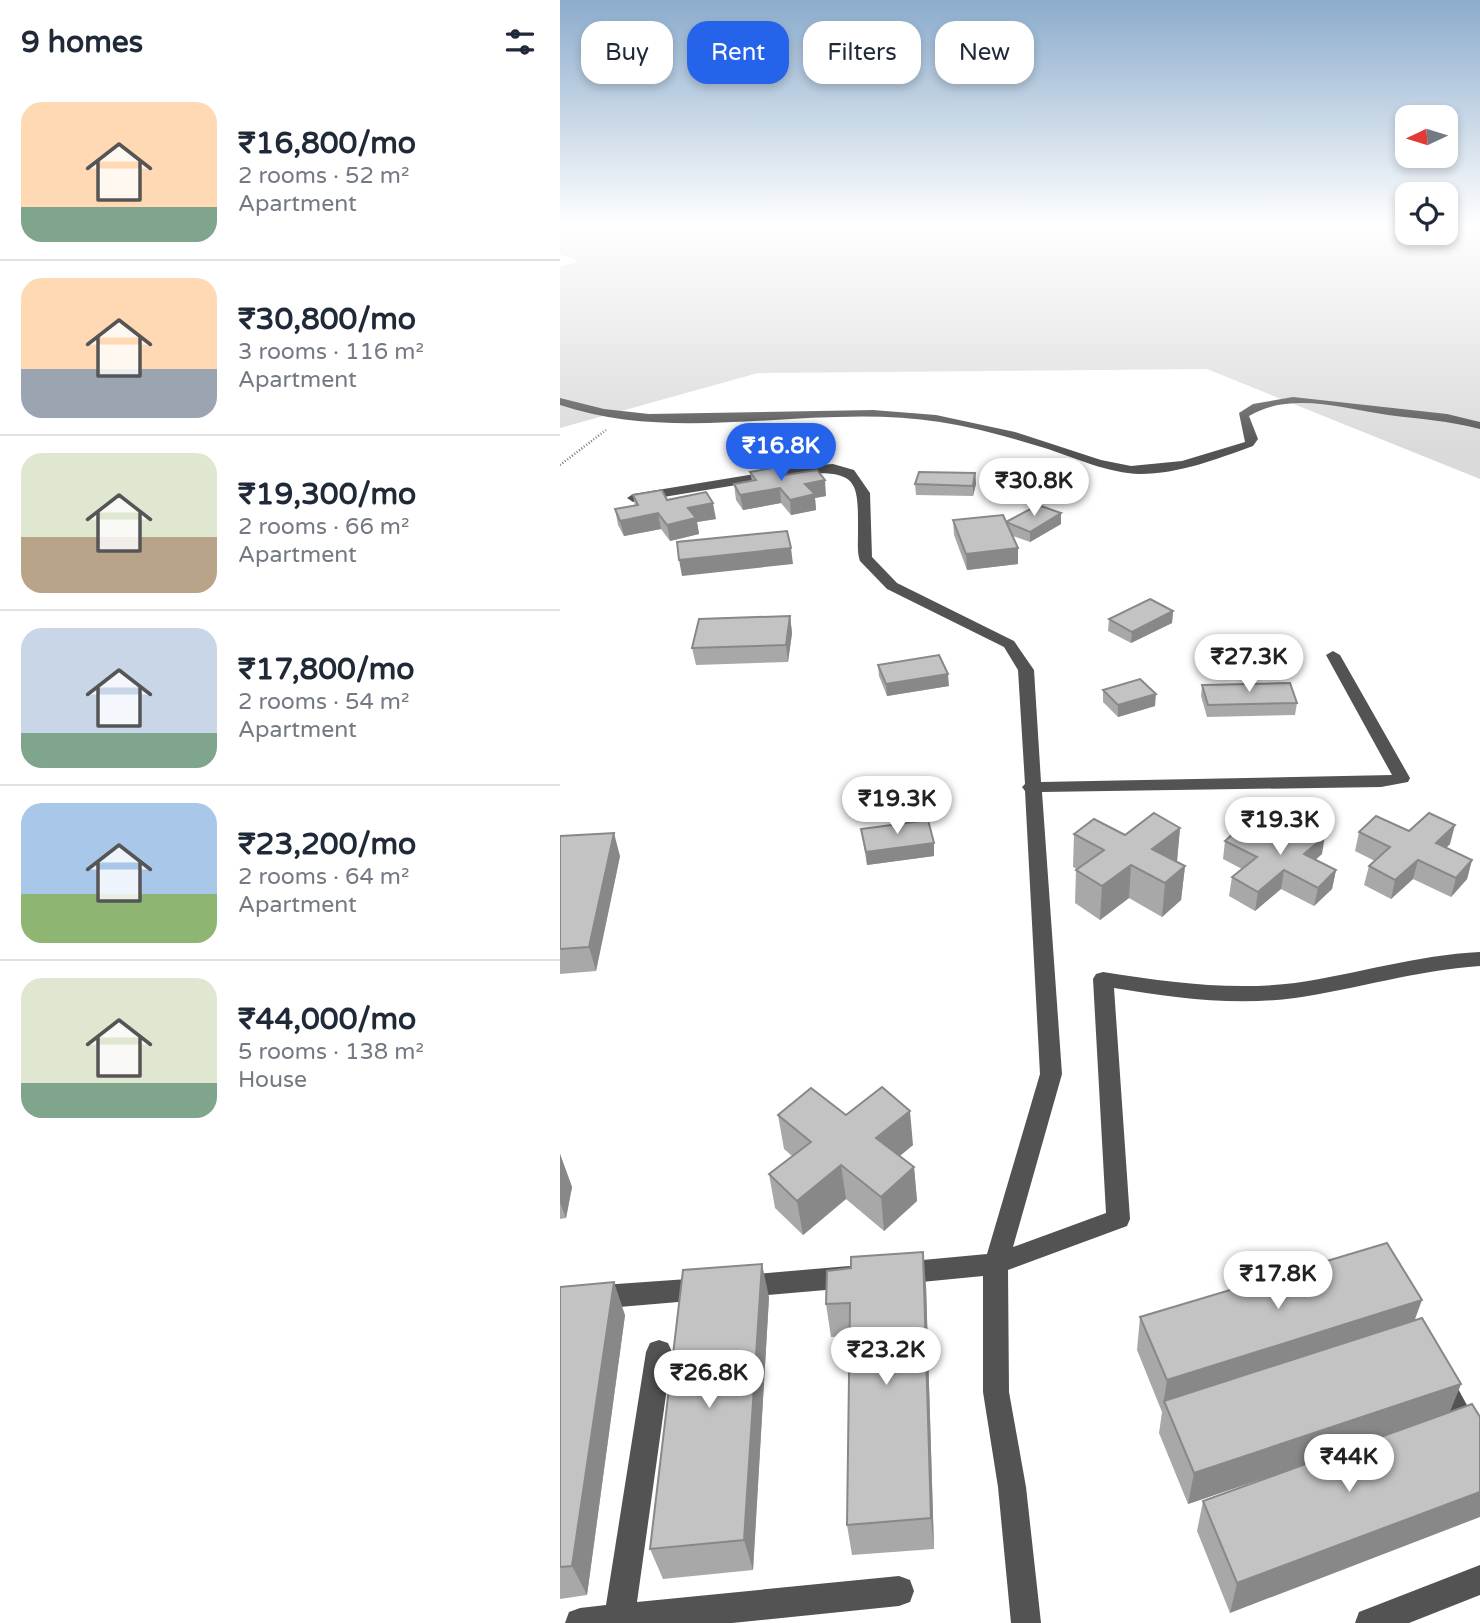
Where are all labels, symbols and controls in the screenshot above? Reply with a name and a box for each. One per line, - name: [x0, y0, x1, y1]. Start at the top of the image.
- chip: Buy: [581, 21, 673, 84]
- chip: Rent: [687, 21, 789, 84]
- chip: Filters: [803, 21, 921, 84]
- chip: New: [935, 21, 1034, 84]
- icon: filters: [501, 23, 539, 61]
- text: 9 homes: [21, 24, 143, 61]
- north arrow: [1395, 105, 1458, 168]
- map controls: [1395, 105, 1458, 245]
- text: ₹16,800/mo: [238, 125, 416, 162]
- icon: home: [77, 130, 161, 214]
- text: 2 rooms · 52 m²: [238, 162, 409, 190]
- button: locate: [1395, 182, 1458, 245]
- text: Apartment: [238, 190, 357, 218]
- text: ₹30,800/mo: [238, 301, 416, 338]
- icon: home: [77, 306, 161, 390]
- text: 3 rooms · 116 m²: [238, 338, 424, 366]
- text: Apartment: [238, 366, 357, 394]
- pin: ₹16.8K: [724, 424, 838, 483]
- text: ₹16.8K: [742, 432, 820, 460]
- pin: ₹30.8K: [977, 458, 1091, 518]
- text: ₹30.8K: [995, 467, 1073, 495]
- text: ₹19,300/mo: [238, 476, 416, 513]
- icon: home: [77, 481, 161, 565]
- text: 2 rooms · 66 m²: [238, 513, 409, 541]
- text: Apartment: [238, 541, 357, 569]
- pin: ₹27.3K: [1192, 634, 1306, 694]
- text: ₹27.3K: [1210, 643, 1288, 671]
- text: ₹17,800/mo: [238, 651, 415, 688]
- icon: home: [77, 656, 161, 740]
- text: 2 rooms · 54 m²: [238, 688, 409, 716]
- text: Apartment: [238, 716, 357, 744]
- pin: ₹19.3K: [840, 776, 954, 836]
- text: ₹19.3K: [858, 785, 936, 813]
- pin: ₹19.3K: [1223, 798, 1337, 857]
- text: ₹19.3K: [1241, 806, 1319, 834]
- text: ₹23,200/mo: [238, 826, 416, 863]
- icon: home: [77, 831, 161, 915]
- text: 2 rooms · 64 m²: [238, 863, 409, 891]
- text: Apartment: [238, 891, 357, 919]
- text: ₹44,000/mo: [238, 1001, 416, 1038]
- icon: home: [77, 1006, 161, 1090]
- text: 5 rooms · 138 m²: [238, 1038, 424, 1066]
- text: House: [238, 1066, 307, 1094]
- pin: ₹17.8K: [1221, 1252, 1335, 1311]
- text: ₹17.8K: [1240, 1260, 1316, 1288]
- pin: ₹23.2K: [829, 1328, 943, 1387]
- text: ₹23.2K: [847, 1336, 925, 1364]
- pin: ₹26.8K: [652, 1350, 766, 1410]
- text: ₹26.8K: [670, 1359, 748, 1387]
- pin: ₹44K: [1308, 1434, 1390, 1494]
- text: ₹44K: [1320, 1443, 1378, 1471]

